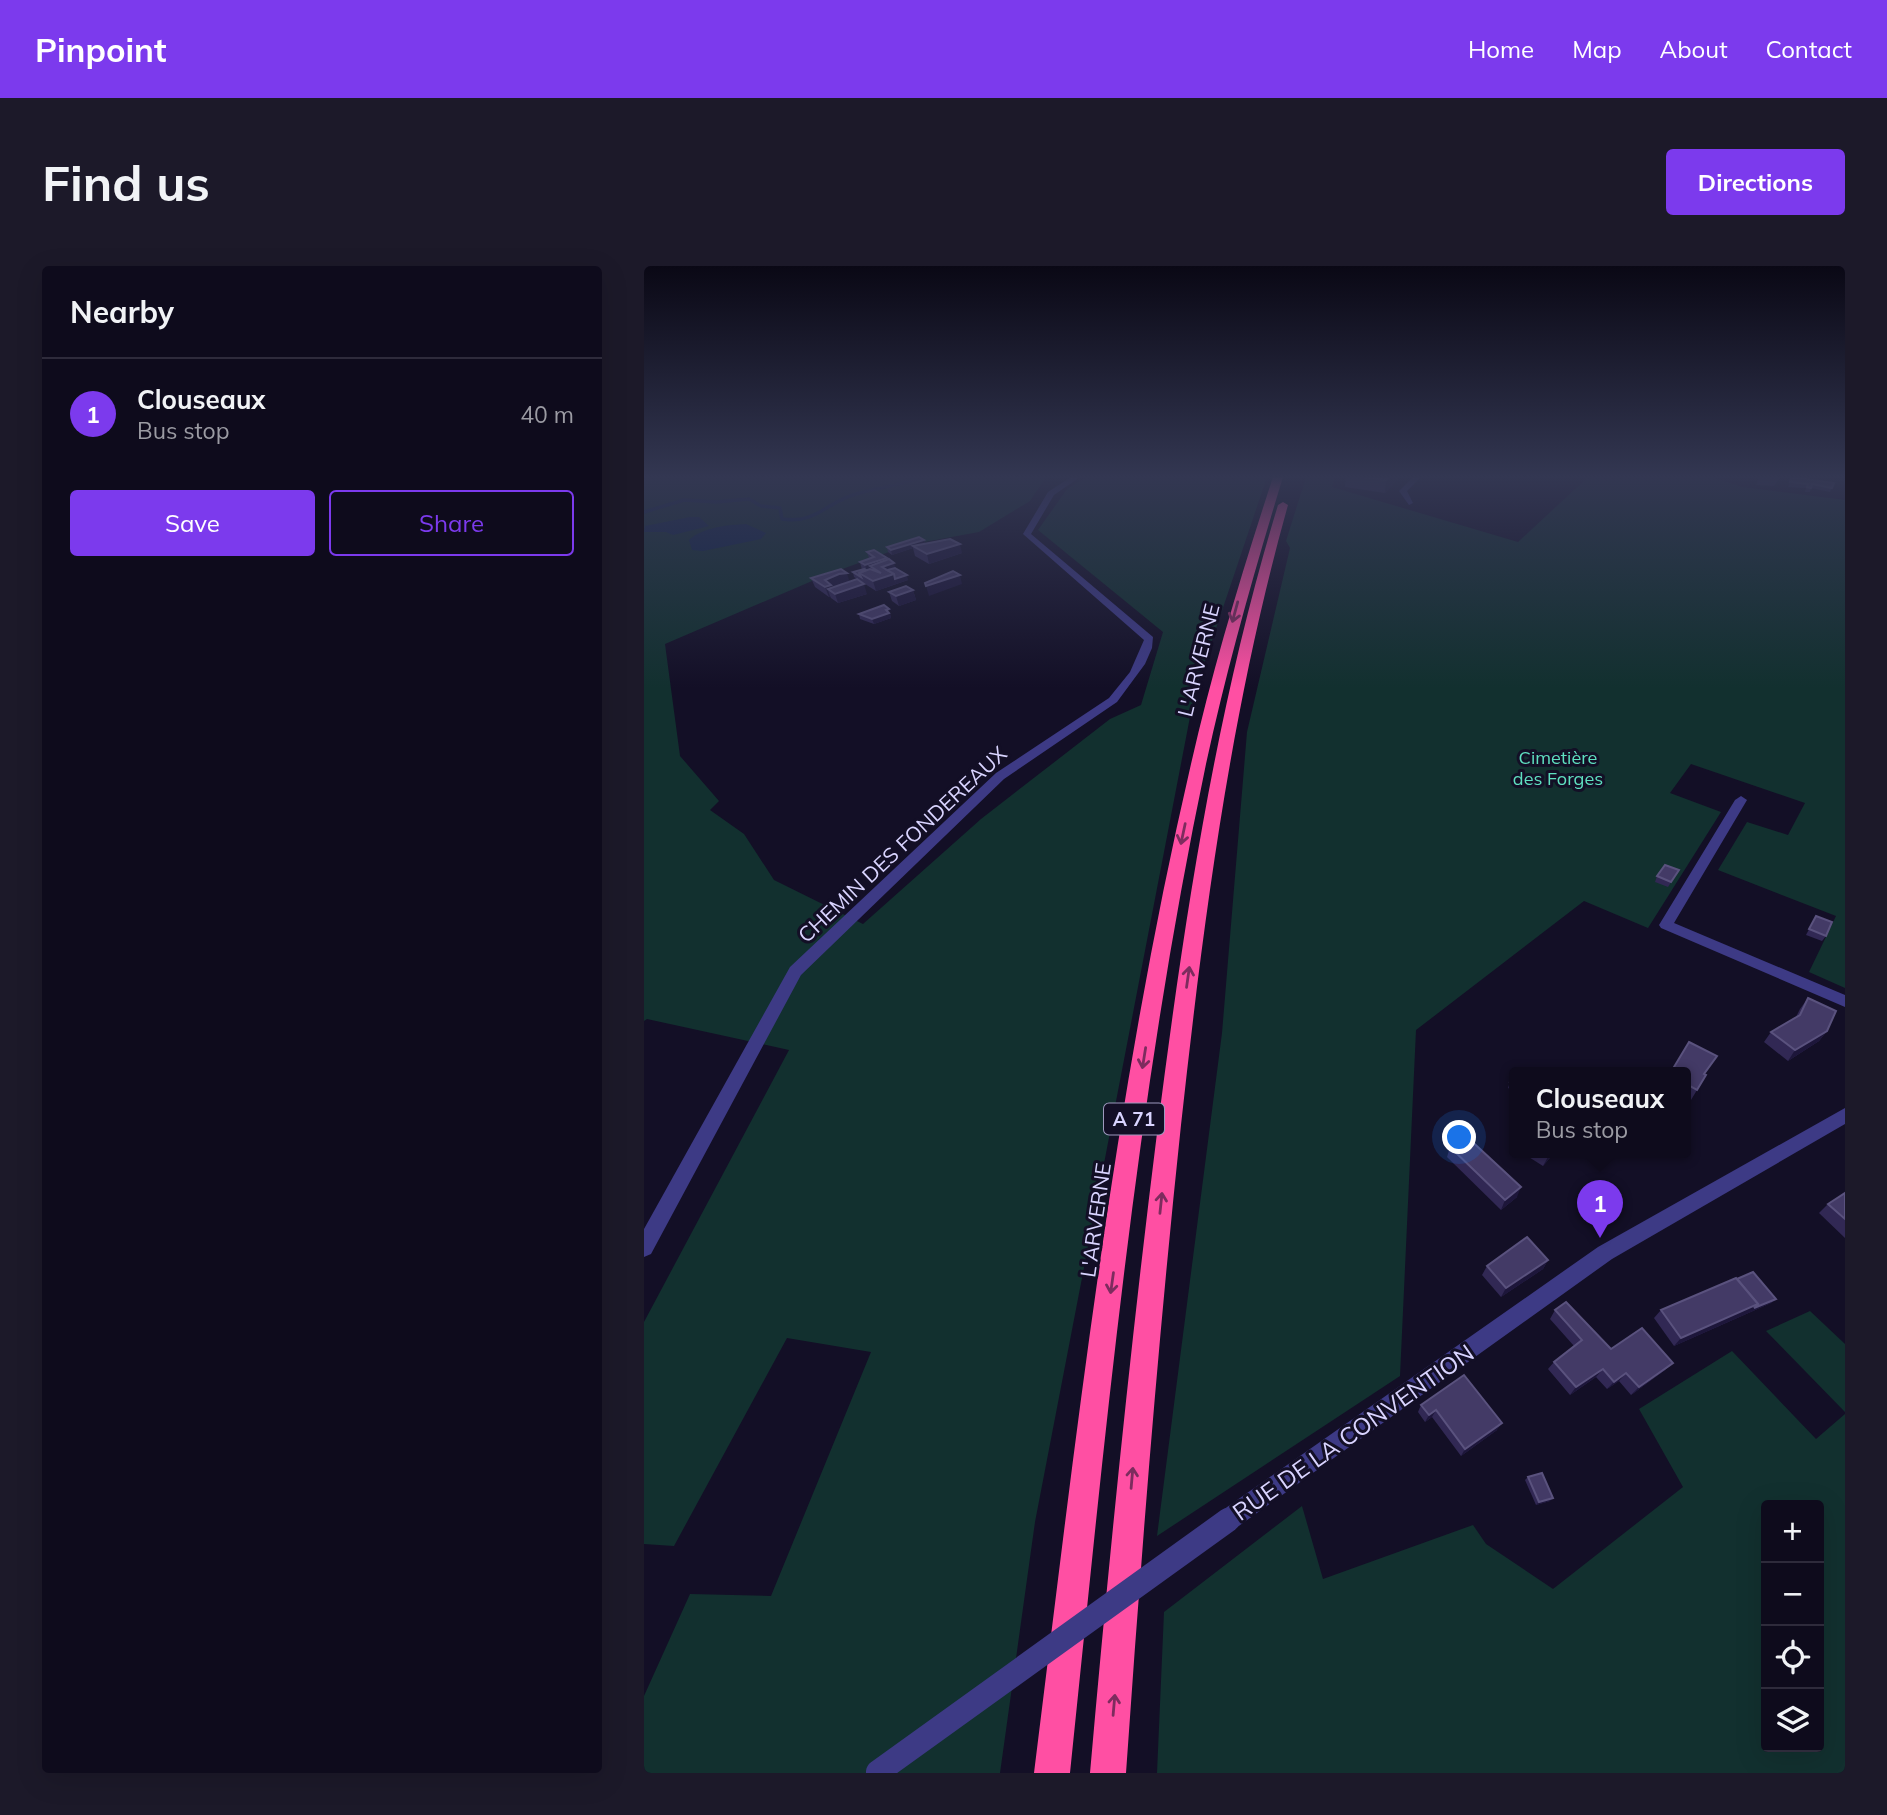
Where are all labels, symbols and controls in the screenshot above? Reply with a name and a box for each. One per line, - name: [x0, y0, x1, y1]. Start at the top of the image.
- text: Pinpoint: [35, 29, 167, 70]
- text: Home: [1468, 34, 1534, 64]
- text: Map: [1572, 34, 1622, 64]
- text: About: [1660, 34, 1728, 64]
- text: Contact: [1766, 34, 1852, 64]
- button: Directions: [1666, 149, 1845, 215]
- text: Find us: [42, 152, 210, 213]
- text: Nearby: [70, 293, 174, 331]
- text: Clouseaux: [137, 383, 266, 416]
- text: 1: [86, 400, 100, 429]
- text: 40 m: [520, 400, 574, 429]
- text: Bus stop: [137, 416, 229, 445]
- button: Save: [70, 490, 315, 556]
- button: Share: [329, 490, 574, 556]
- one-way arrow: [1228, 600, 1241, 623]
- street label: L'ARVERNE: [1171, 601, 1225, 719]
- street label: CHEMIN DES FONDEREAUX: [792, 740, 1012, 948]
- park label: Cimetière des Forges: [1513, 746, 1603, 790]
- one-way arrow: [1176, 822, 1190, 845]
- one-way arrow: [1182, 966, 1195, 989]
- one-way arrow: [1137, 1046, 1150, 1068]
- popup: [1509, 1067, 1691, 1158]
- text: Clouseaux: [1536, 1082, 1664, 1115]
- road number: A 71: [1104, 1104, 1164, 1134]
- text: Bus stop: [1536, 1115, 1628, 1144]
- your location: [1442, 1120, 1476, 1154]
- street label: L'ARVERNE: [1074, 1161, 1116, 1279]
- pin: 1: [1577, 1180, 1623, 1238]
- one-way arrow: [1154, 1192, 1167, 1215]
- one-way arrow: [1105, 1271, 1118, 1294]
- street label: RUE DE LA CONVENTION: [1227, 1337, 1479, 1527]
- one-way arrow: [1126, 1467, 1139, 1490]
- map controls: [1761, 1500, 1824, 1752]
- button: +: [1761, 1500, 1824, 1563]
- button: −: [1761, 1563, 1824, 1626]
- button: locate: [1761, 1626, 1824, 1689]
- button: layers: [1761, 1689, 1824, 1752]
- one-way arrow: [1107, 1694, 1120, 1717]

